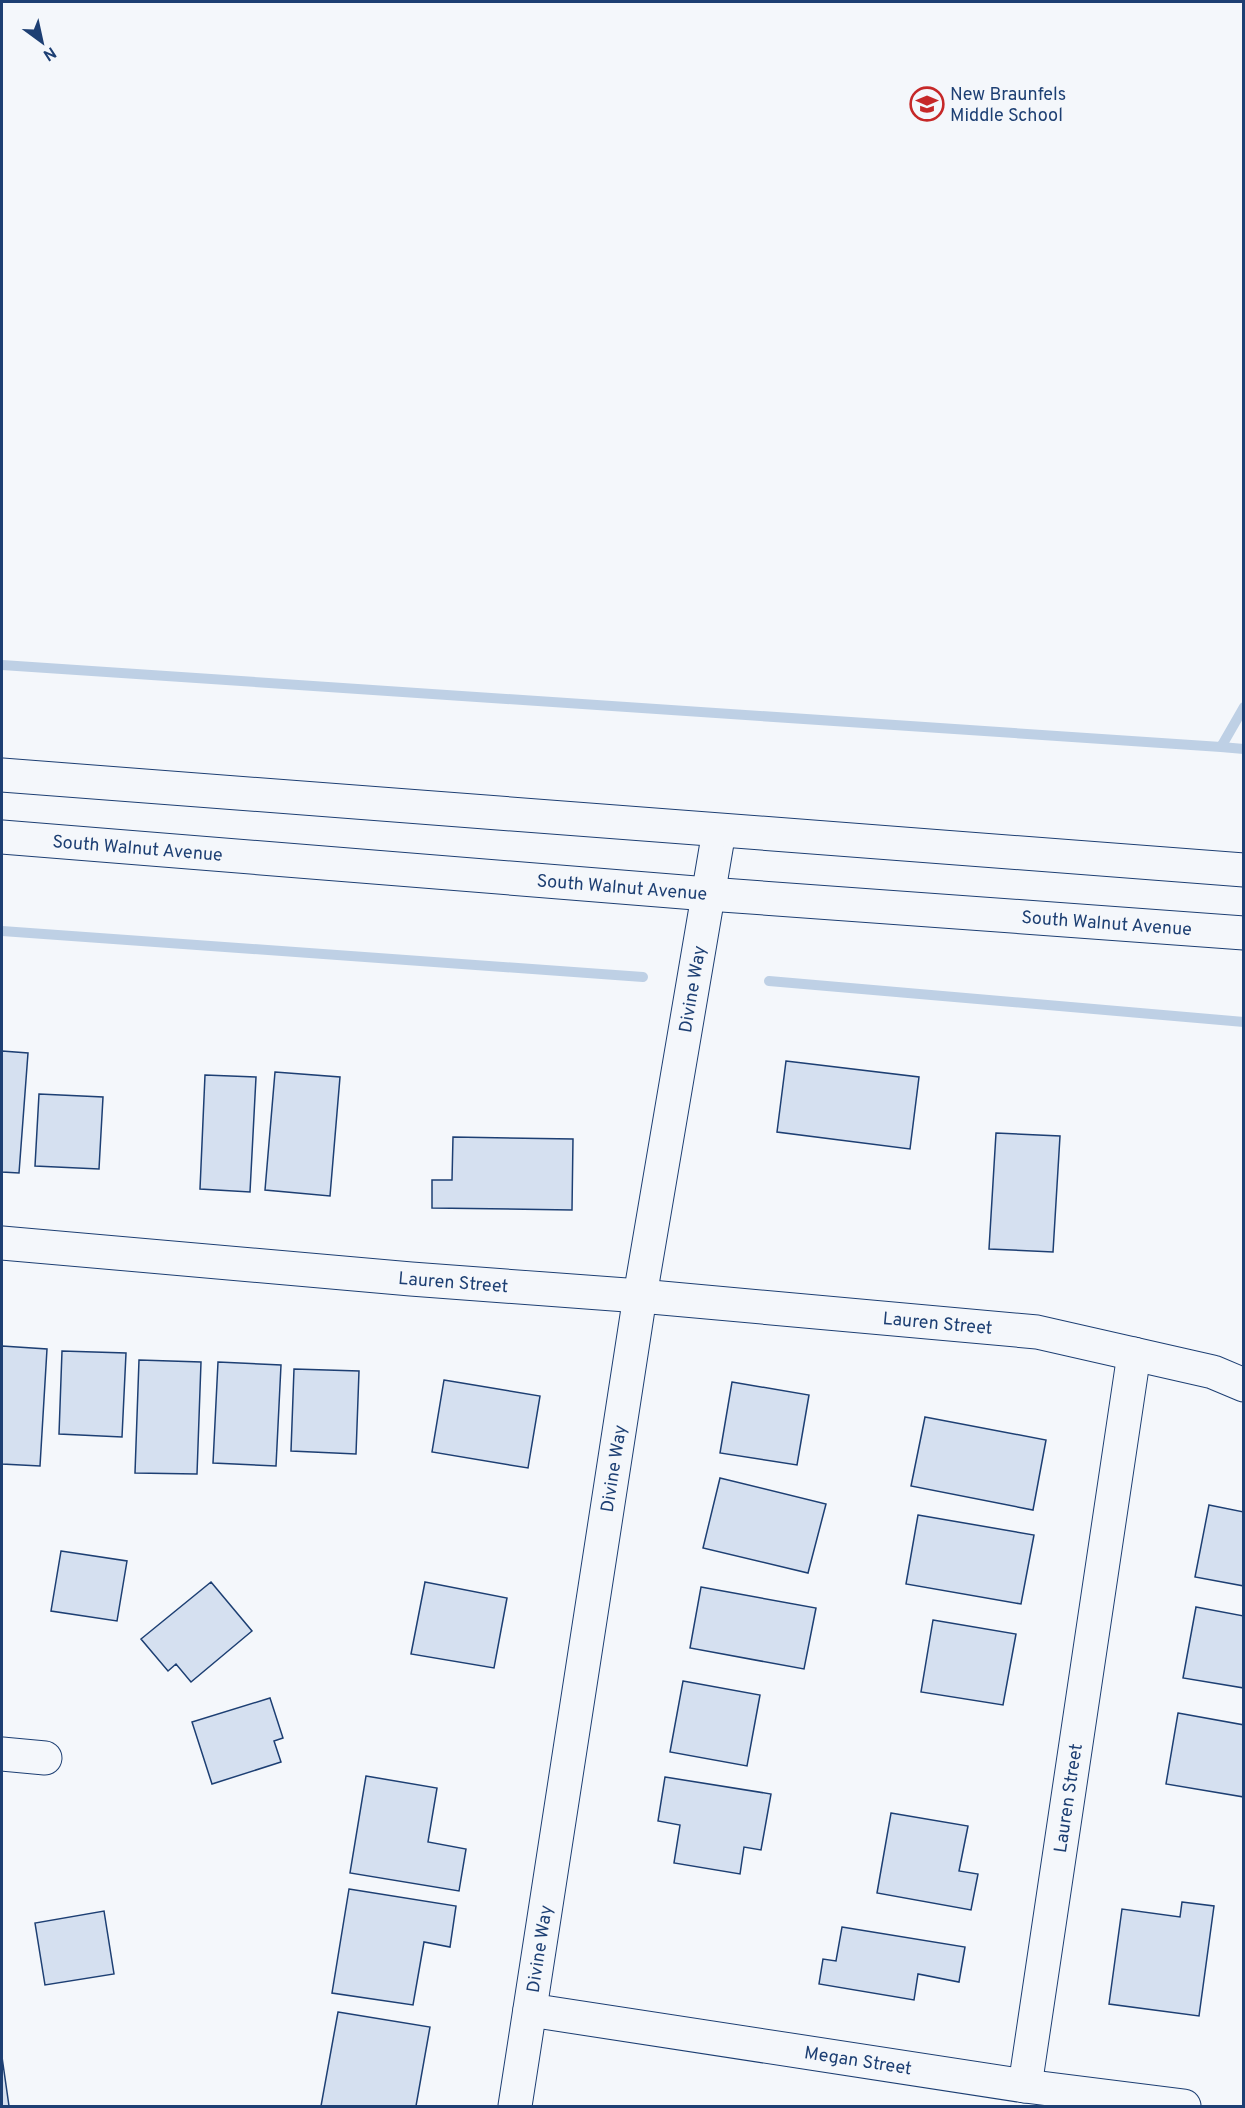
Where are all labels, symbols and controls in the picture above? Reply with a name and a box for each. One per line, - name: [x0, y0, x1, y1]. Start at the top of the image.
- north arrow: [12, 12, 72, 72]
- text: N: [39, 41, 59, 64]
- place label: New Braunfels Middle School: [950, 84, 1066, 128]
- school or university icon: New Braunfels Middle School: [909, 86, 945, 122]
- street label: South Walnut Avenue: [51, 831, 223, 868]
- street label: South Walnut Avenue: [536, 870, 708, 907]
- street label: South Walnut Avenue: [1021, 907, 1193, 942]
- street label: Divine Way: [675, 944, 712, 1035]
- street label: Lauren Street: [397, 1268, 509, 1299]
- street label: Lauren Street: [882, 1308, 993, 1341]
- street label: Divine Way: [597, 1423, 633, 1514]
- street label: Lauren Street: [1050, 1742, 1089, 1855]
- street label: Divine Way: [523, 1904, 559, 1994]
- street label: Megan Street: [803, 2042, 913, 2081]

